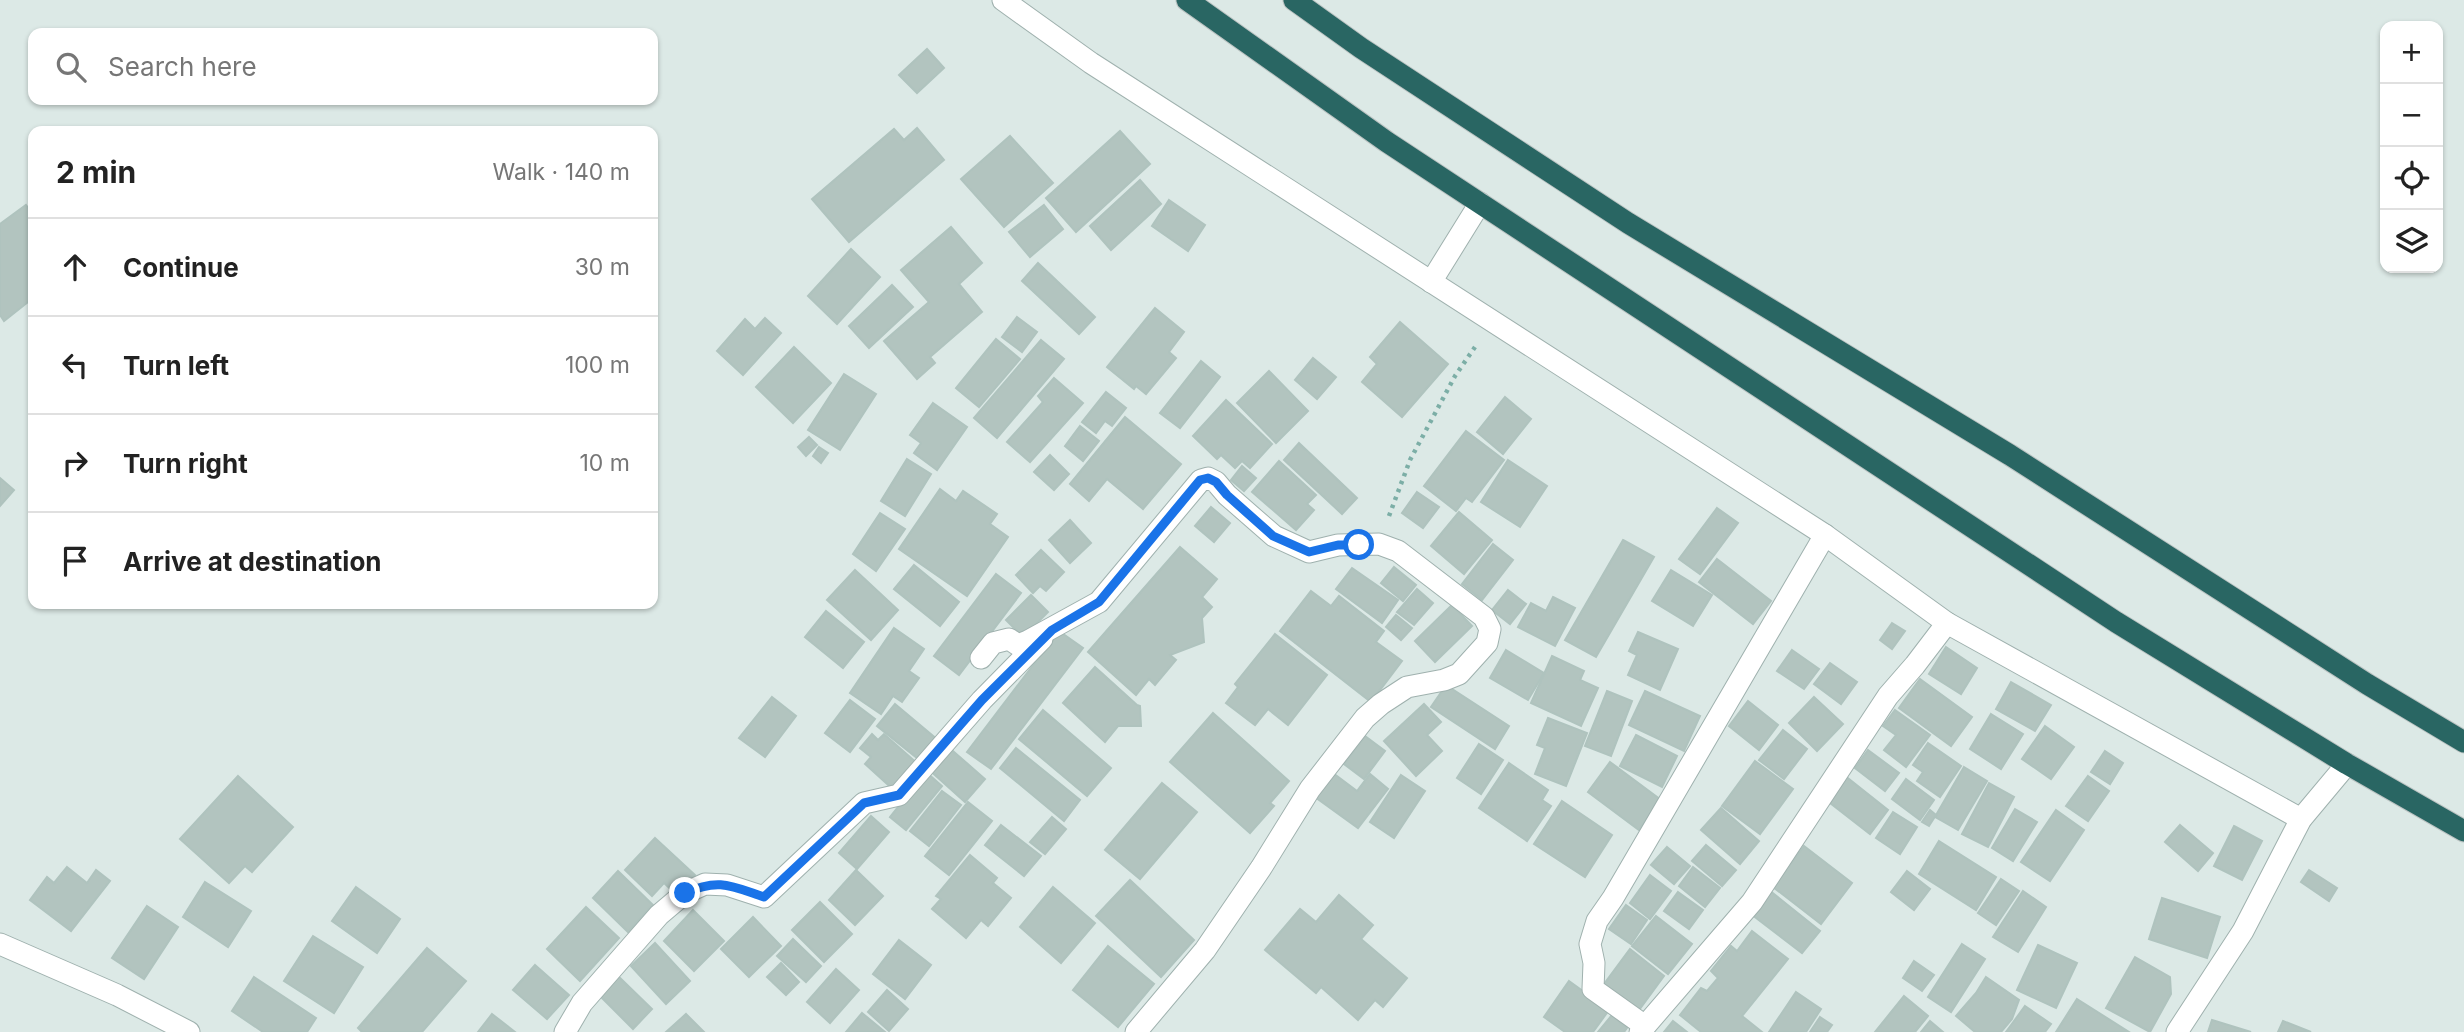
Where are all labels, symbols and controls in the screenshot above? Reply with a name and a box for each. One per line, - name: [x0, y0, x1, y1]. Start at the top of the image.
- map controls: [2380, 21, 2443, 273]
- button: +: [2380, 21, 2443, 84]
- search box: [28, 28, 658, 105]
- icon: search: [52, 48, 90, 86]
- text: Search here: [108, 51, 257, 82]
- button: −: [2380, 84, 2443, 147]
- button: locate: [2380, 147, 2443, 210]
- text: 2 min: [56, 154, 136, 190]
- text: Walk · 140 m: [492, 158, 630, 186]
- button: layers: [2380, 210, 2443, 273]
- icon: ahead: [56, 248, 94, 286]
- text: Continue: [123, 252, 239, 283]
- text: 30 m: [575, 253, 630, 281]
- icon: left: [56, 346, 94, 384]
- text: Turn left: [123, 350, 229, 381]
- text: 100 m: [565, 351, 630, 379]
- icon: right: [56, 444, 94, 482]
- text: Turn right: [123, 448, 248, 479]
- text: 10 m: [580, 449, 630, 477]
- route start: [1343, 529, 1374, 560]
- icon: arrive: [56, 542, 94, 580]
- text: Arrive at destination: [123, 546, 382, 577]
- route end: [669, 877, 700, 908]

